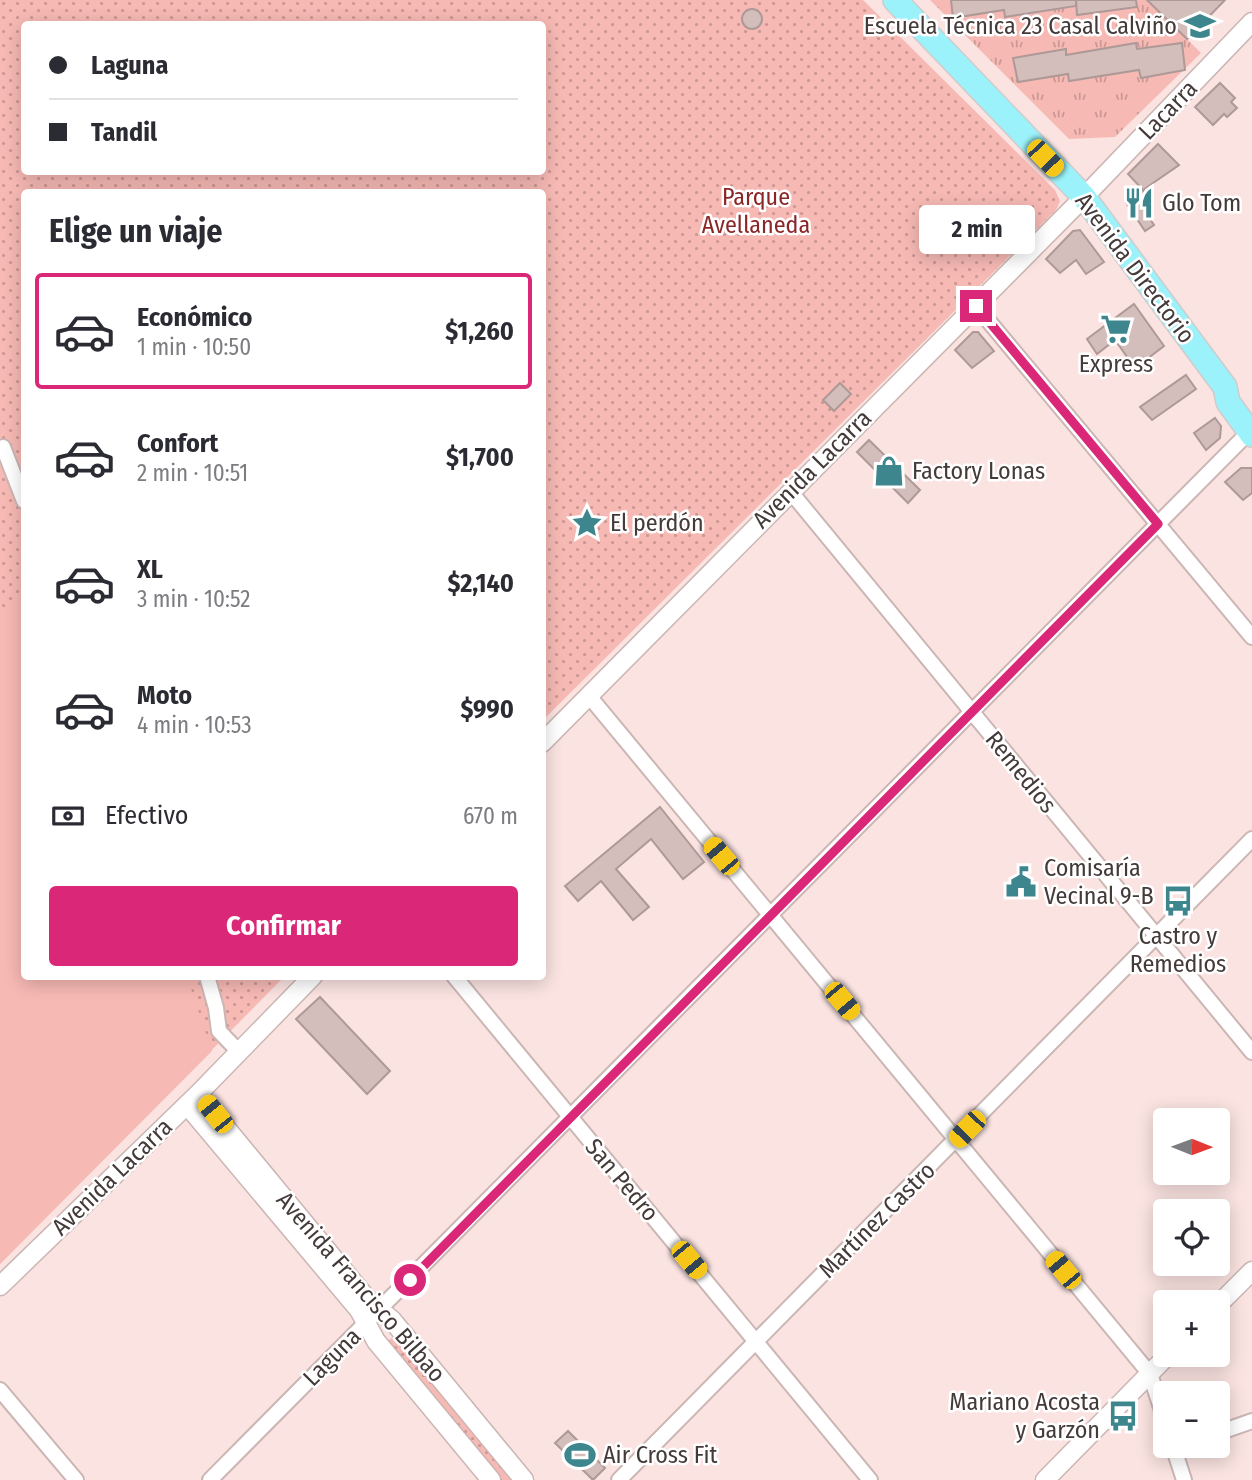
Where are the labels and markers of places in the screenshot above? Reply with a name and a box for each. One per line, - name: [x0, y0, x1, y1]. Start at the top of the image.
- school or university icon: Escuela Técnica 23 Casal Calviño: [1183, 9, 1217, 43]
- place label: Escuela Técnica 23 Casal Calviño: [864, 12, 1177, 40]
- restaurant icon: Glo Tom: [1122, 186, 1156, 220]
- place label: Glo Tom: [1162, 189, 1241, 217]
- supermarket icon: Express: [1099, 312, 1133, 346]
- place label: Express: [1079, 350, 1153, 378]
- shop icon: Factory Lonas: [872, 454, 906, 488]
- place label: Factory Lonas: [912, 457, 1045, 485]
- place icon: El perdón: [570, 506, 604, 540]
- place label: El perdón: [610, 509, 704, 537]
- place label: Comisaría Vecinal 9-B: [1044, 854, 1154, 910]
- public building icon: Comisaría Vecinal 9-B: [1004, 865, 1038, 899]
- bus stop icon: Castro y Remedios: [1161, 884, 1195, 918]
- place label: Castro y Remedios: [1130, 922, 1226, 978]
- place label: Mariano Acosta y Garzón: [949, 1388, 1100, 1444]
- bus stop icon: Mariano Acosta y Garzón: [1106, 1399, 1140, 1433]
- sports icon: Air Cross Fit: [563, 1438, 597, 1472]
- place label: Air Cross Fit: [603, 1441, 718, 1469]

